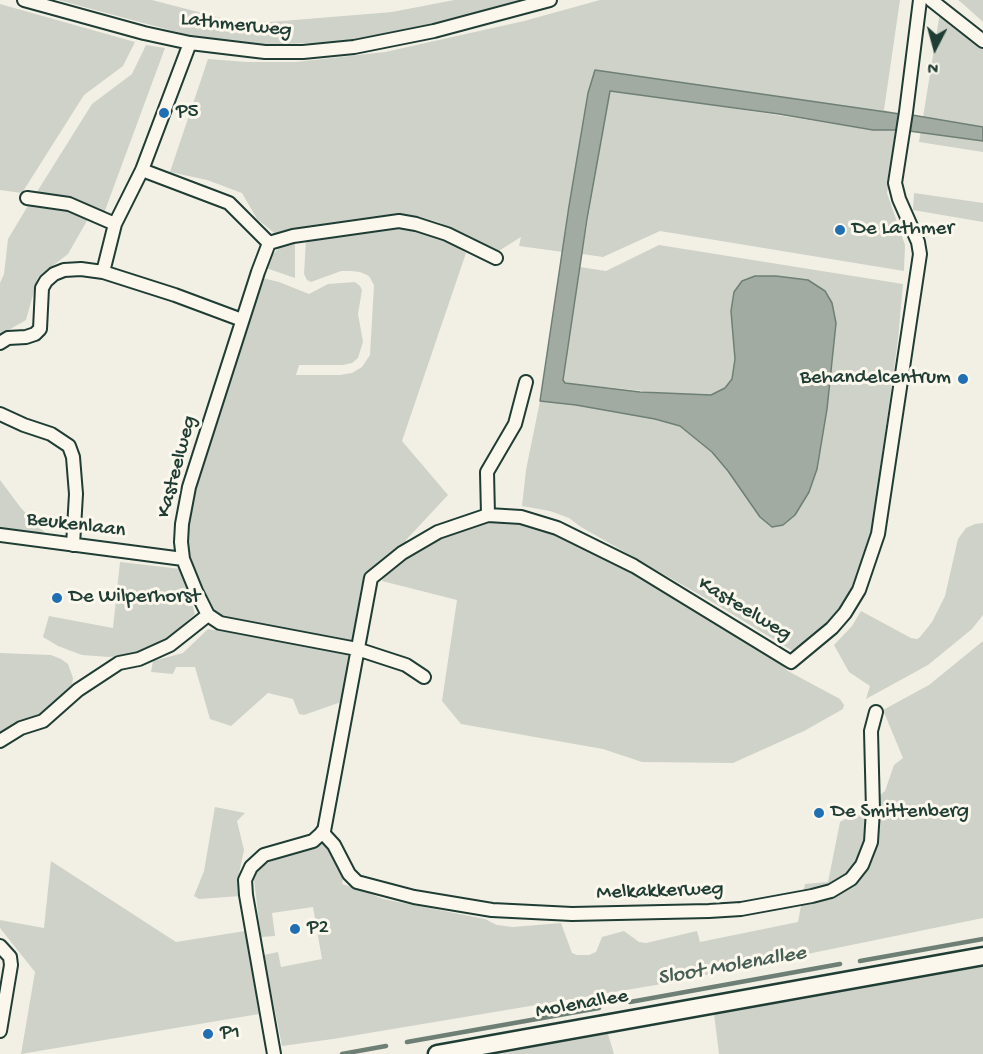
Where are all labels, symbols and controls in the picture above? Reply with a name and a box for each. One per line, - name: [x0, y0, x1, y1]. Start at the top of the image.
- street label: Lathmerweg: [179, 8, 293, 44]
- north arrow: [905, 18, 965, 78]
- text: N: [927, 56, 939, 76]
- place label: P5: [176, 100, 199, 126]
- marker: P5: [157, 106, 171, 120]
- place label: De Lathmer: [852, 217, 954, 243]
- marker: De Lathmer: [833, 223, 847, 237]
- place label: Behandelcentrum: [800, 366, 951, 392]
- marker: Behandelcentrum: [956, 372, 970, 386]
- street label: Kasteelweg: [152, 413, 204, 521]
- street label: Beukenlaan: [25, 507, 127, 545]
- street label: Kasteelweg: [693, 572, 795, 648]
- place label: De Wilperhorst: [69, 585, 200, 611]
- marker: De Wilperhorst: [50, 591, 64, 605]
- place label: De Smittenberg: [831, 800, 969, 826]
- marker: De Smittenberg: [812, 806, 826, 820]
- street label: Melkakkerweg: [596, 877, 724, 907]
- place label: P2: [307, 916, 329, 942]
- marker: P2: [288, 922, 302, 936]
- water label: Sloot Molenallee: [656, 941, 808, 993]
- street label: Molenallee: [534, 984, 630, 1026]
- place label: P1: [220, 1021, 240, 1047]
- marker: P1: [201, 1027, 215, 1041]

